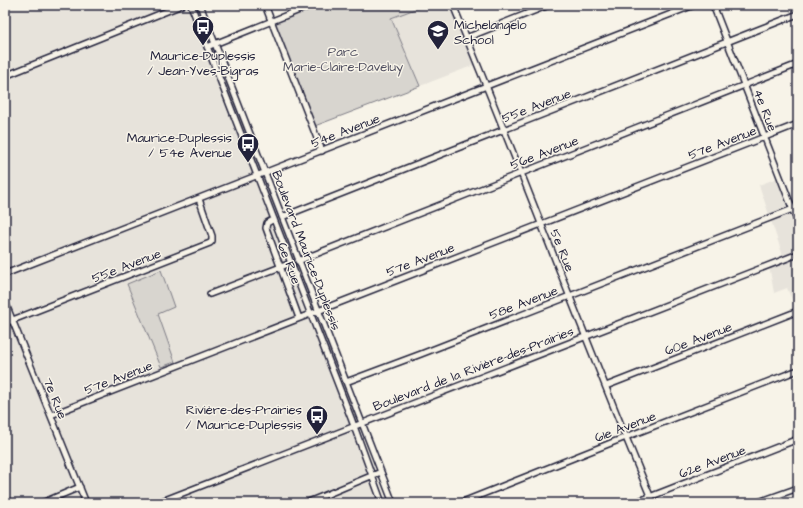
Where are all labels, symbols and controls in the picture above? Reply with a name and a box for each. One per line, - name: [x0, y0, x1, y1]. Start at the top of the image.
- bus stop icon: Maurice-Duplessis / Jean-Yves-Bigras: [190, 14, 216, 47]
- place label: Michelangelo School: [454, 16, 527, 49]
- school or university icon: Michelangelo School: [425, 18, 451, 51]
- park label: Parc Marie-Claire-Daveluy: [283, 43, 403, 77]
- place label: Maurice-Duplessis / Jean-Yves-Bigras: [147, 47, 259, 81]
- street label: 55e Avenue: [499, 84, 574, 127]
- street label: 4e Rue: [749, 87, 781, 134]
- street label: 54e Avenue: [308, 110, 382, 152]
- street label: 57e Avenue: [686, 122, 759, 164]
- place label: Maurice-Duplessis / 54e Avenue: [127, 129, 232, 162]
- bus stop icon: Maurice-Duplessis / 54e Avenue: [235, 131, 261, 164]
- street label: 56e Avenue: [508, 132, 581, 174]
- street label: Boulevard Maurice-Duplessis: [267, 168, 345, 333]
- street label: 5e Rue: [545, 226, 579, 274]
- street label: 57e Avenue: [384, 239, 457, 281]
- street label: 6e Rue: [273, 240, 305, 287]
- street label: 55e Avenue: [89, 244, 164, 287]
- street label: 58e Avenue: [486, 282, 560, 324]
- street label: 60e Avenue: [662, 318, 735, 360]
- street label: Boulevard de la Rivière-des-Prairies: [370, 322, 577, 416]
- street label: 57e Avenue: [82, 357, 155, 399]
- street label: 7e Rue: [39, 375, 71, 422]
- place label: Rivière-des-Prairies / Maurice-Duplessis: [186, 401, 302, 434]
- bus stop icon: Rivière-des-Prairies / Maurice-Duplessis: [304, 403, 330, 436]
- street label: 61e Avenue: [592, 407, 659, 447]
- street label: 62e Avenue: [676, 441, 748, 483]

